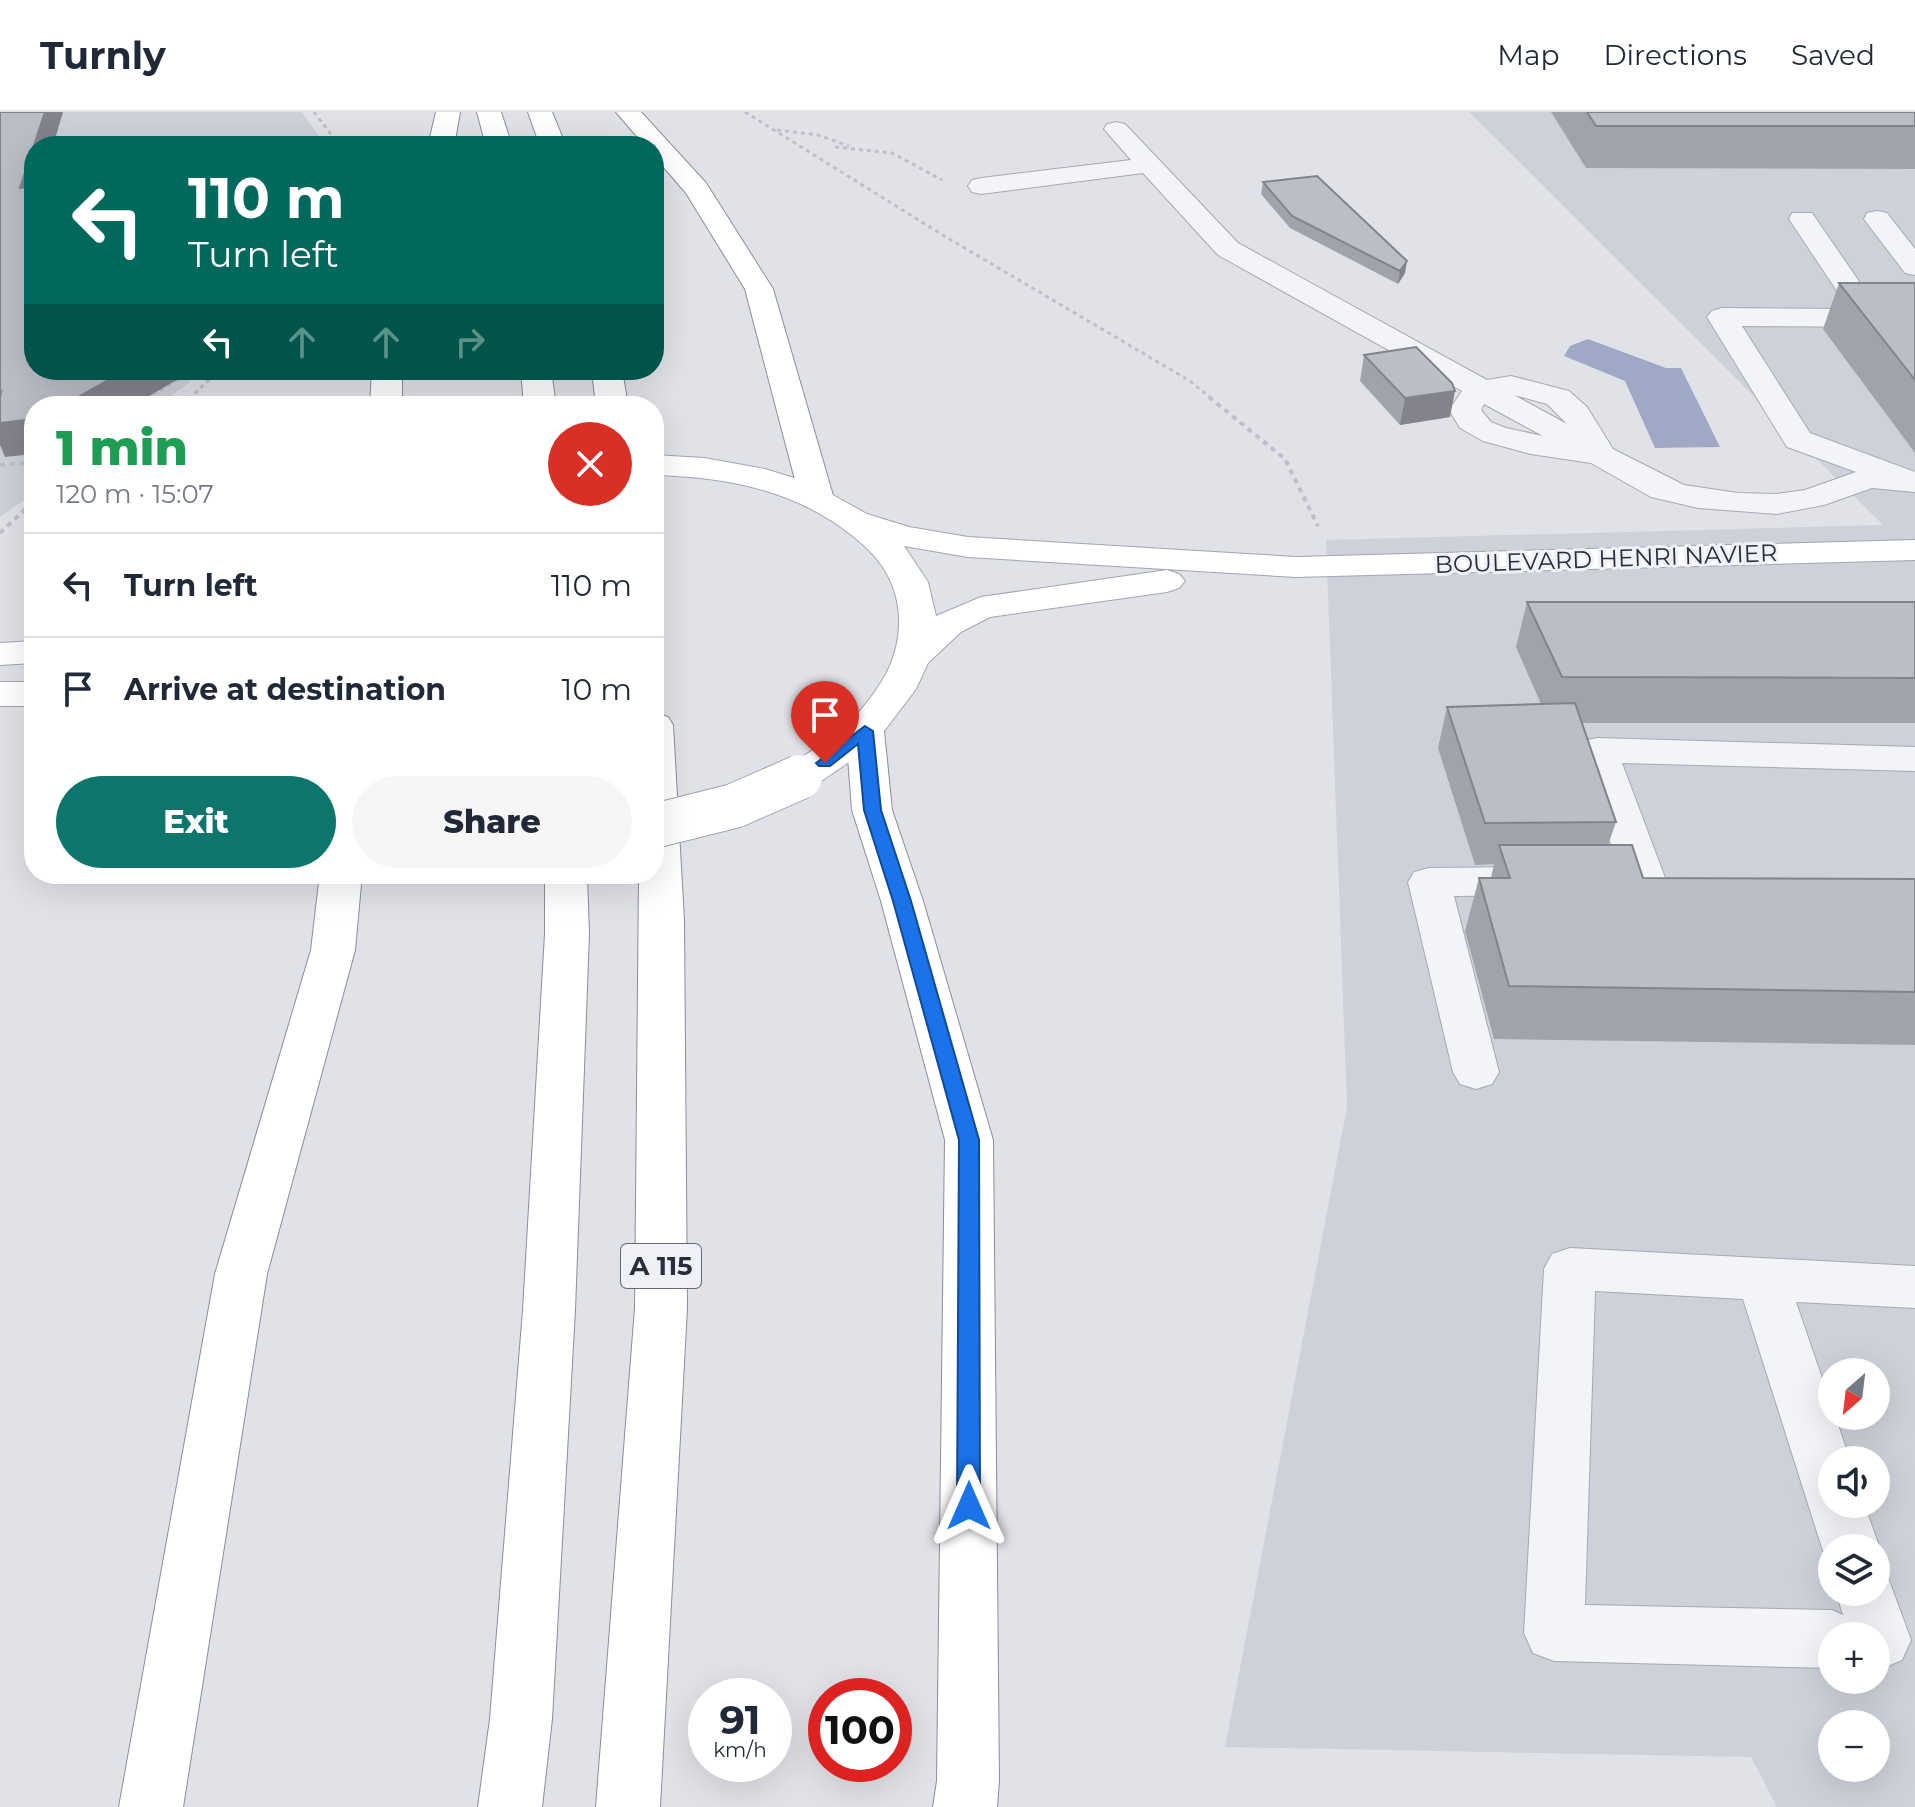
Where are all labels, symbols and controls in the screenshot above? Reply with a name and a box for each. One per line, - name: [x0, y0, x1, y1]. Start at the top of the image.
- text: Turnly: [40, 32, 166, 79]
- text: Map: [1497, 38, 1559, 72]
- text: Directions: [1603, 38, 1747, 72]
- text: Saved: [1791, 38, 1875, 72]
- text: 110 m: [188, 164, 345, 232]
- icon: left: [56, 168, 160, 272]
- text: Turn left: [188, 232, 339, 276]
- icon: left: [196, 320, 240, 364]
- icon: ahead: [280, 320, 324, 364]
- icon: ahead: [364, 320, 408, 364]
- icon: right: [448, 320, 492, 364]
- text: 1 min: [56, 419, 188, 477]
- button: close: [548, 422, 632, 506]
- text: 120 m · 15:07: [56, 478, 214, 510]
- street label: BOULEVARD HENRI NAVIER: [1434, 538, 1778, 579]
- icon: left: [56, 563, 100, 607]
- text: Turn left: [124, 567, 257, 604]
- text: 110 m: [551, 567, 632, 604]
- icon: arrive: [56, 667, 100, 711]
- text: Arrive at destination: [124, 671, 446, 708]
- text: 10 m: [562, 671, 632, 708]
- pin: [791, 681, 859, 763]
- icon: arrive: [803, 693, 847, 737]
- button: Exit: [56, 776, 336, 868]
- button: Share: [352, 776, 632, 868]
- road number: A 115: [621, 1244, 701, 1288]
- north arrow: [1818, 1358, 1890, 1430]
- map controls: [1818, 1358, 1890, 1782]
- button: sound: [1818, 1446, 1890, 1518]
- position arrow: [927, 1464, 1011, 1548]
- button: layers: [1818, 1534, 1890, 1606]
- button: +: [1818, 1622, 1890, 1694]
- speed limit sign: 100: [808, 1678, 912, 1782]
- text: 91: [719, 1695, 761, 1744]
- button: −: [1818, 1710, 1890, 1782]
- text: km/h: [713, 1738, 767, 1762]

